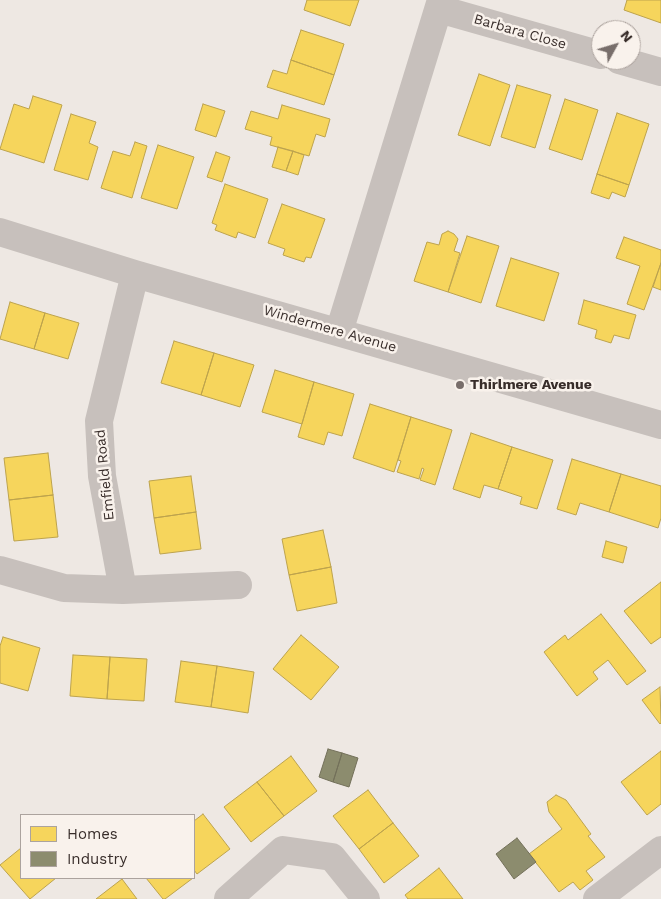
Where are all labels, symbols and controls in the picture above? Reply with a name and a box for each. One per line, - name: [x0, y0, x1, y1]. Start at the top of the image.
- street label: Barbara Close: [472, 11, 568, 53]
- north arrow: [591, 20, 641, 70]
- text: N: [617, 27, 636, 45]
- street label: Windermere Avenue: [262, 302, 398, 356]
- place label: Thirlmere Avenue: [470, 377, 592, 393]
- marker: Thirlmere Avenue: [454, 379, 466, 391]
- street label: Emfield Road: [92, 429, 118, 521]
- legend: [20, 814, 195, 879]
- text: Homes: [67, 825, 118, 843]
- text: Industry: [67, 850, 127, 868]

